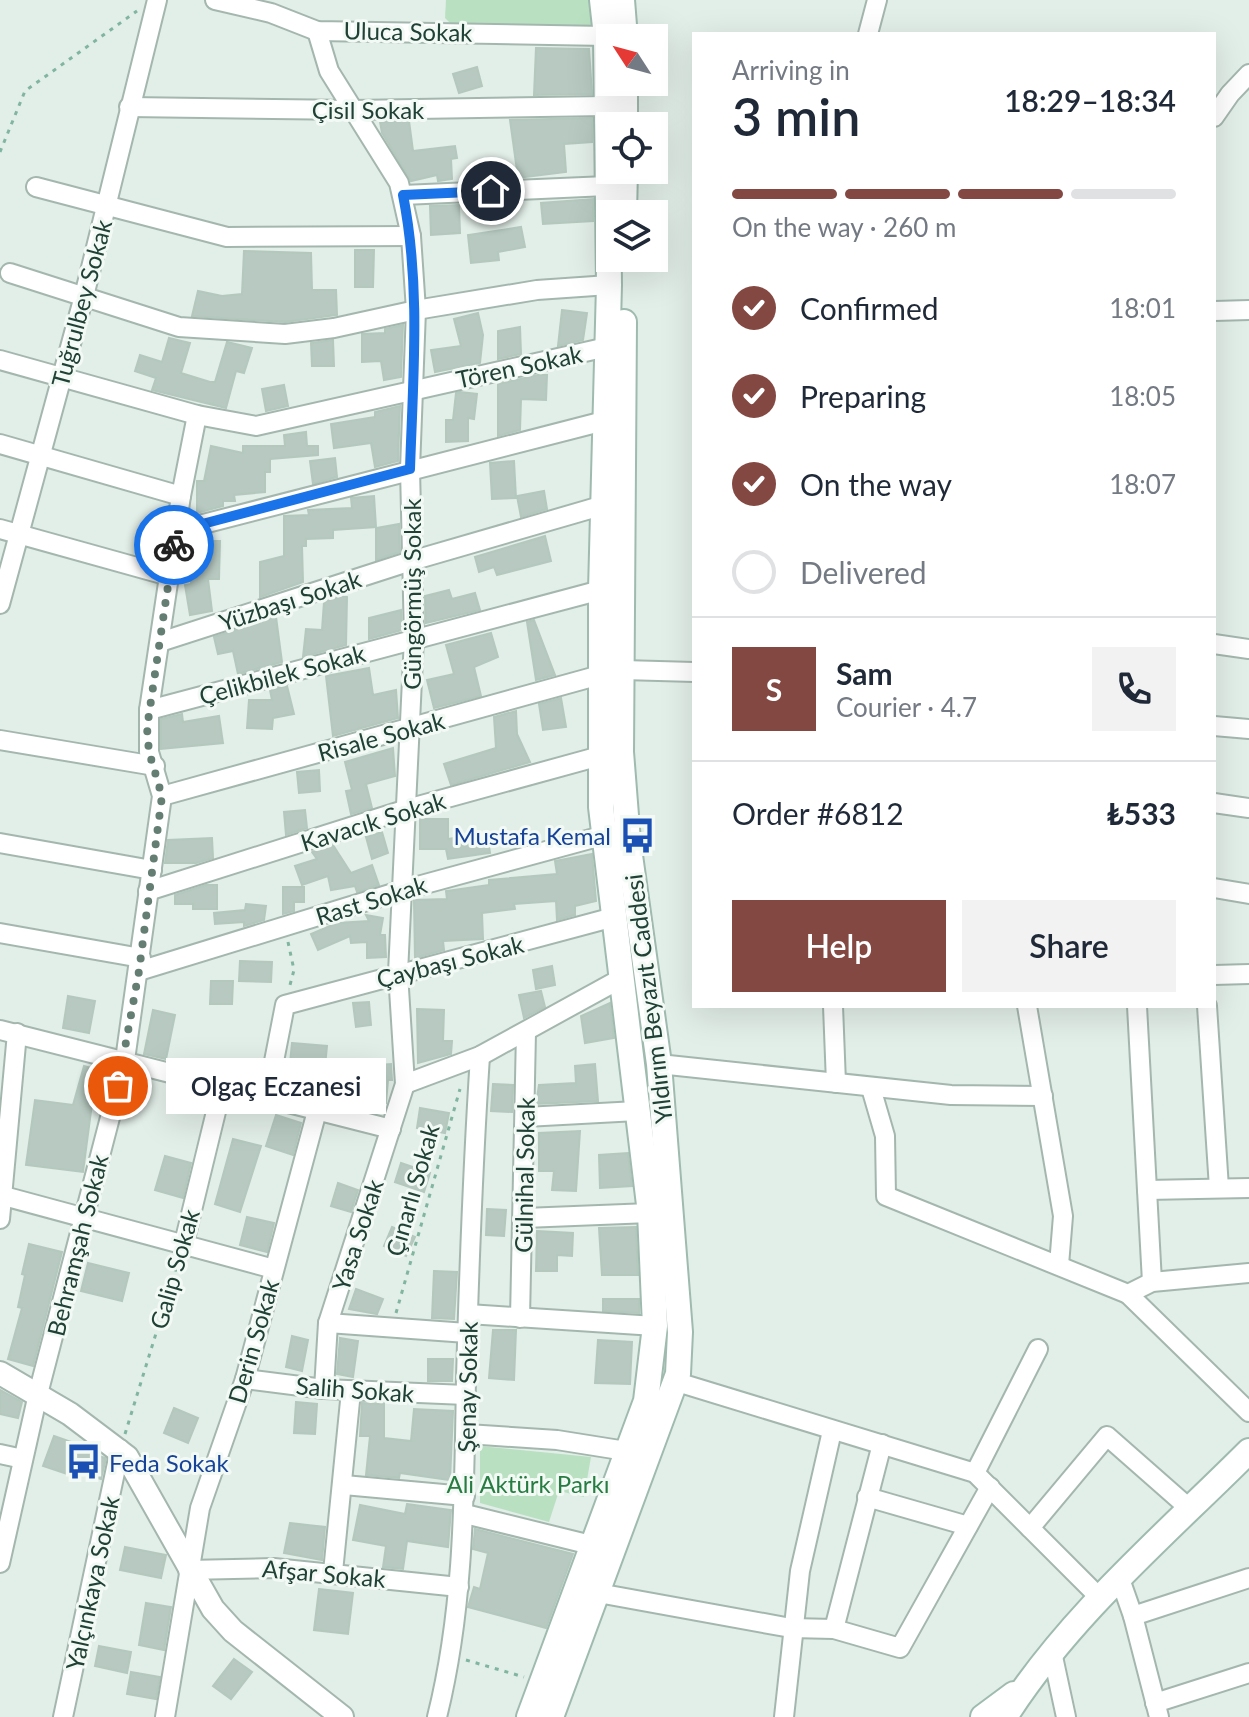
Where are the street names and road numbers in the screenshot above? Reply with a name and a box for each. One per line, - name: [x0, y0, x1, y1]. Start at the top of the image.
- street label: Uluca Sokak: [343, 15, 473, 47]
- street label: Çisil Sokak: [312, 95, 425, 124]
- street label: Tuğrulbey Sokak: [45, 215, 117, 390]
- street label: Tören Sokak: [453, 338, 586, 394]
- street label: Güngörmüş Sokak: [397, 498, 426, 690]
- street label: Yüzbaşı Sokak: [215, 563, 365, 637]
- street label: Çelikbilek Sokak: [196, 638, 369, 710]
- street label: Risale Sokak: [314, 705, 448, 767]
- street label: Kavacık Sokak: [297, 785, 450, 857]
- street label: Rast Sokak: [312, 869, 431, 931]
- street label: Yıldırım Beyazıt Caddesi: [618, 873, 678, 1125]
- street label: Çaybaşı Sokak: [373, 929, 527, 993]
- street label: Gülnihal Sokak: [508, 1096, 540, 1253]
- street label: Çınarlı Sokak: [379, 1120, 445, 1259]
- street label: Behramşah Sokak: [40, 1150, 114, 1339]
- street label: Yasa Sokak: [325, 1175, 389, 1294]
- street label: Galip Sokak: [143, 1205, 205, 1332]
- street label: Derin Sokak: [221, 1275, 285, 1406]
- street label: Şenay Sokak: [451, 1320, 483, 1453]
- street label: Salih Sokak: [295, 1370, 416, 1408]
- street label: Yalçınkaya Sokak: [59, 1492, 125, 1673]
- street label: Afşar Sokak: [261, 1553, 388, 1593]

